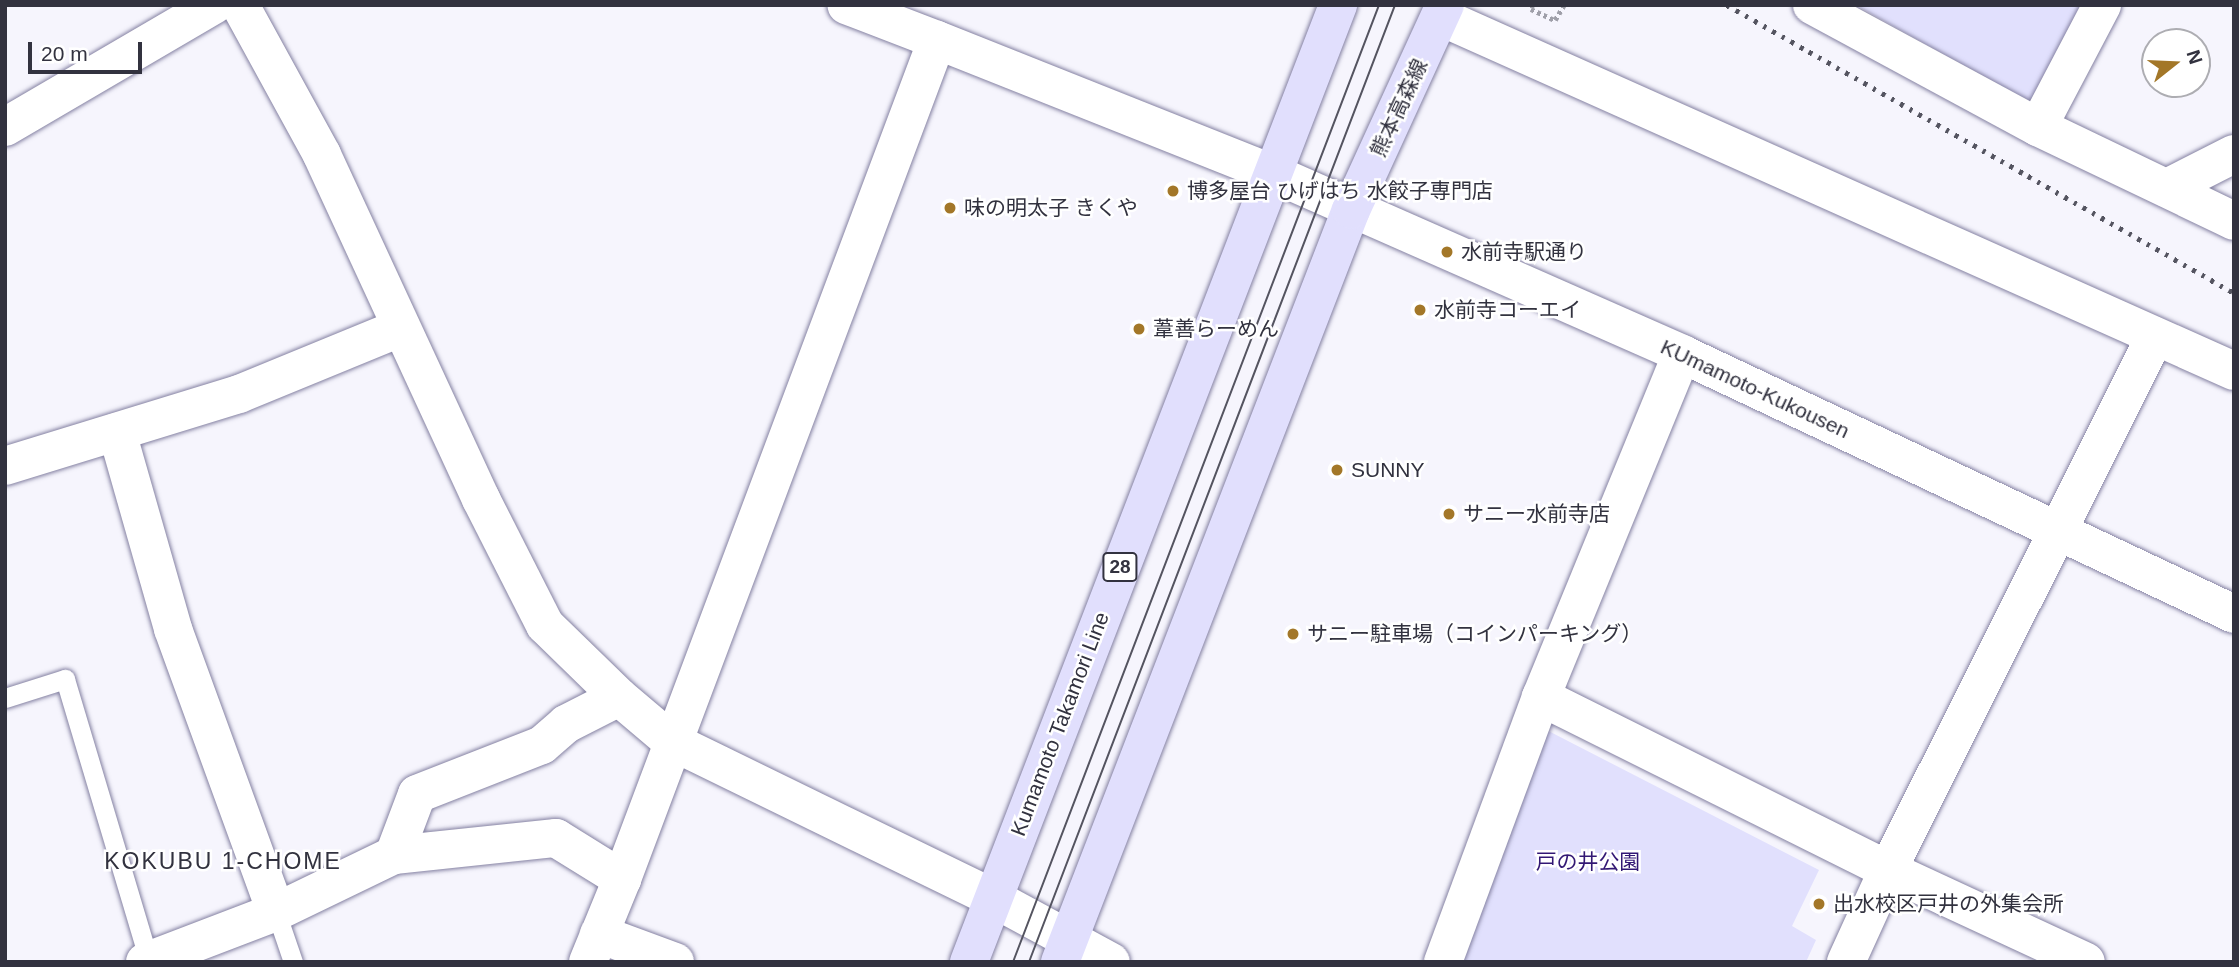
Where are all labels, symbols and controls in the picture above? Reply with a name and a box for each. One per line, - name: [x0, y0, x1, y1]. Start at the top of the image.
- scale bar: [32, 28, 145, 72]
- north arrow: [2141, 28, 2211, 98]
- text: 20 m: [41, 42, 88, 65]
- text: N: [2182, 47, 2207, 67]
- street label: 熊本高森線: [1365, 55, 1433, 161]
- place label: 博多屋台 ひげはち 水餃子専門店: [1187, 178, 1493, 204]
- marker: 博多屋台 ひげはち 水餃子専門店: [1165, 183, 1181, 199]
- place label: 味の明太子 きくや: [964, 195, 1138, 221]
- marker: 味の明太子 きくや: [942, 200, 958, 216]
- place label: 水前寺駅通り: [1461, 239, 1587, 265]
- marker: 水前寺駅通り: [1439, 244, 1455, 260]
- place label: 水前寺コーエイ: [1434, 297, 1581, 323]
- marker: 水前寺コーエイ: [1412, 302, 1428, 318]
- place label: 葦善らーめん: [1153, 316, 1279, 342]
- marker: 葦善らーめん: [1131, 321, 1147, 337]
- street label: KUmamoto-Kukousen: [1657, 334, 1853, 444]
- place label: SUNNY: [1351, 457, 1425, 483]
- marker: SUNNY: [1329, 462, 1345, 478]
- place label: サニー水前寺店: [1463, 501, 1610, 527]
- marker: サニー水前寺店: [1441, 506, 1457, 522]
- road number: 28: [1101, 552, 1139, 582]
- street label: Kumamoto Takamori Line: [1006, 608, 1114, 840]
- place label: サニー駐車場（コインパーキング）: [1307, 621, 1643, 647]
- marker: サニー駐車場（コインパーキング）: [1285, 626, 1301, 642]
- district label: KOKUBU 1-CHOME: [106, 847, 340, 875]
- park label: 戸の井公園: [1536, 849, 1640, 875]
- place label: 出水校区戸井の外集会所: [1833, 891, 2064, 917]
- marker: 出水校区戸井の外集会所: [1811, 896, 1827, 912]

